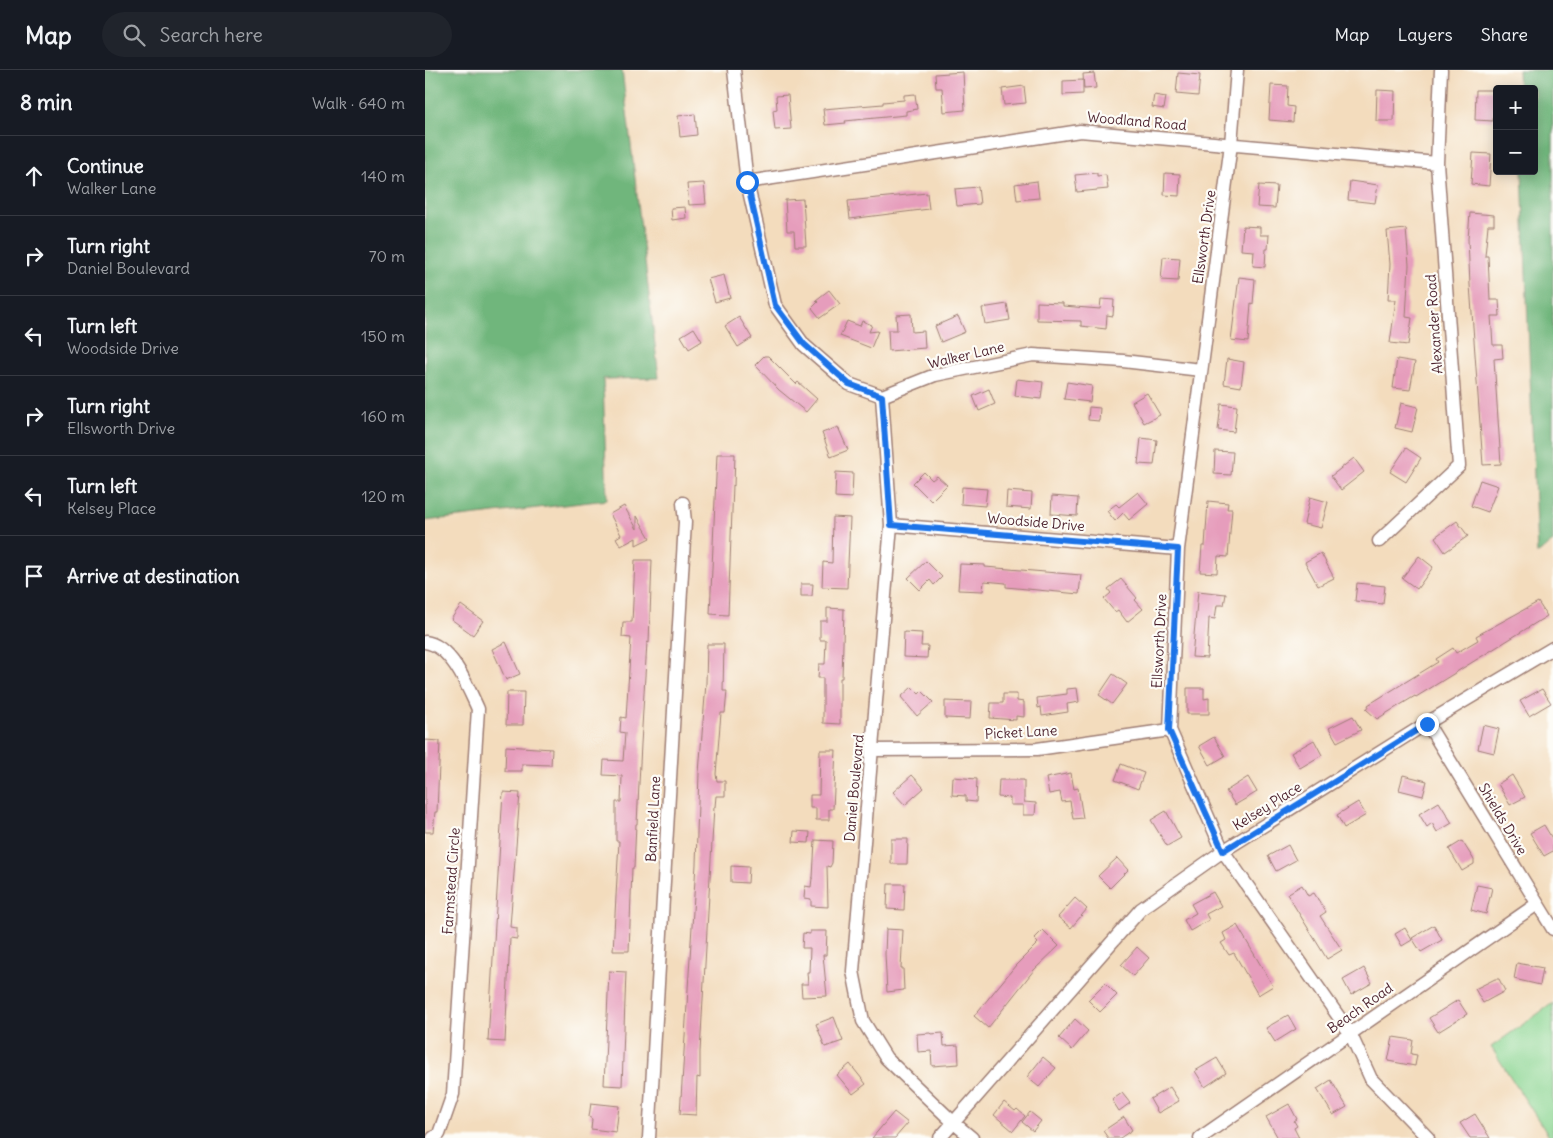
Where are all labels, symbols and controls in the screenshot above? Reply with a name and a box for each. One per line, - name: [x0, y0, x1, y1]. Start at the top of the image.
- search box: [102, 12, 452, 57]
- text: Map: [25, 20, 72, 50]
- icon: search: [120, 21, 148, 49]
- text: Search here: [160, 23, 263, 47]
- text: Map: [1334, 23, 1369, 46]
- text: Layers: [1397, 23, 1453, 46]
- text: Share: [1481, 23, 1528, 46]
- map controls: [1493, 85, 1538, 175]
- button: +: [1493, 85, 1538, 130]
- text: 8 min: [20, 89, 72, 116]
- text: Walk · 640 m: [312, 93, 405, 113]
- street label: Woodland Road: [1086, 108, 1188, 134]
- button: −: [1493, 130, 1538, 175]
- text: Continue: [67, 154, 144, 178]
- icon: ahead: [20, 162, 48, 190]
- text: 140 m: [361, 166, 405, 186]
- route start: [736, 171, 759, 194]
- text: Walker Lane: [67, 178, 156, 198]
- street label: Ellsworth Drive: [1188, 189, 1220, 285]
- text: Turn right: [67, 234, 150, 258]
- icon: right: [20, 242, 48, 270]
- text: 70 m: [369, 246, 405, 266]
- text: Daniel Boulevard: [67, 258, 190, 278]
- street label: Alexander Road: [1422, 273, 1446, 375]
- text: Turn left: [67, 314, 137, 338]
- icon: left: [20, 322, 48, 350]
- text: 150 m: [361, 326, 405, 346]
- street label: Walker Lane: [926, 337, 1006, 373]
- text: Woodside Drive: [67, 338, 179, 358]
- text: Turn right: [67, 394, 150, 418]
- icon: right: [20, 402, 48, 430]
- text: 160 m: [361, 406, 405, 426]
- text: Ellsworth Drive: [67, 418, 175, 438]
- text: Turn left: [67, 474, 137, 498]
- icon: left: [20, 482, 48, 510]
- text: 120 m: [362, 486, 405, 506]
- text: Kelsey Place: [67, 498, 156, 518]
- street label: Woodside Drive: [986, 509, 1086, 535]
- icon: arrive: [20, 562, 48, 590]
- text: Arrive at destination: [67, 564, 240, 588]
- street label: Ellsworth Drive: [1148, 593, 1170, 689]
- route end: [1416, 713, 1439, 736]
- street label: Picket Lane: [984, 721, 1058, 743]
- street label: Daniel Boulevard: [840, 734, 868, 842]
- street label: Banfield Lane: [642, 775, 664, 863]
- street label: Kelsey Place: [1229, 778, 1305, 834]
- street label: Shields Drive: [1474, 780, 1532, 858]
- street label: Farmstead Circle: [438, 827, 464, 935]
- street label: Beach Road: [1324, 979, 1396, 1037]

